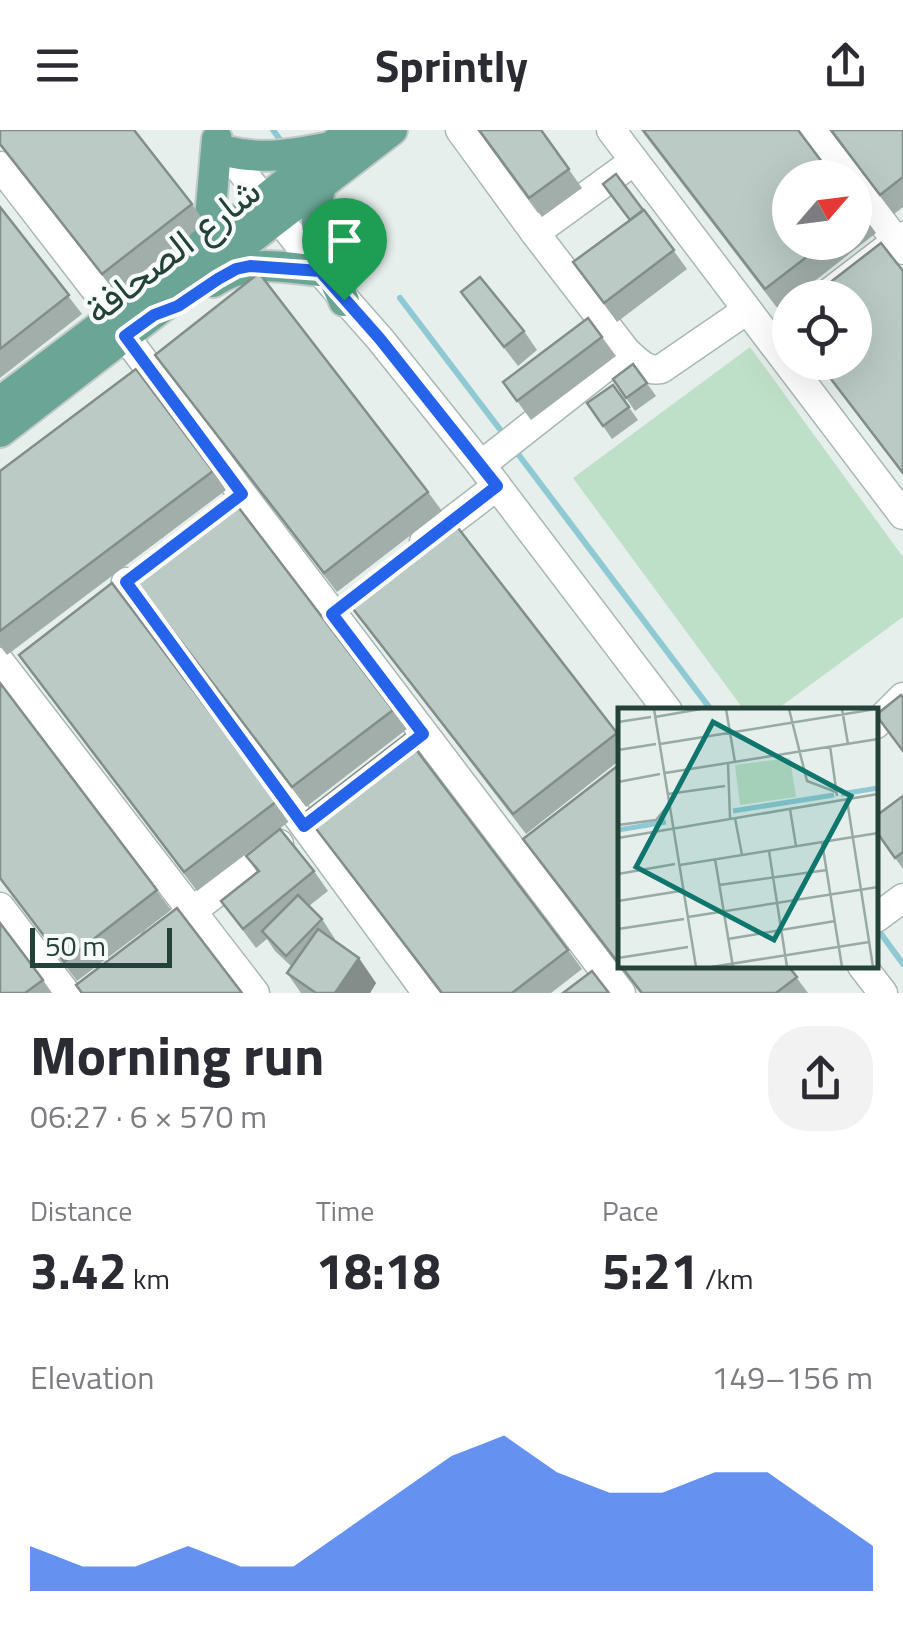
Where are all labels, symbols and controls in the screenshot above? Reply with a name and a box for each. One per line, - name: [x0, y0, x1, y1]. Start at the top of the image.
- text: Sprintly: [375, 31, 528, 99]
- icon: menu: [30, 38, 85, 93]
- icon: share: [818, 38, 873, 93]
- north arrow: [772, 160, 872, 260]
- map controls: [772, 160, 872, 380]
- street label: شارع الصحافة: [71, 162, 273, 338]
- pin: [302, 198, 387, 301]
- icon: arrive: [317, 213, 372, 268]
- button: locate: [772, 280, 872, 380]
- inset map: [618, 708, 878, 968]
- scale bar: [30, 923, 172, 968]
- text: 50 m: [45, 924, 106, 967]
- text: Morning run: [30, 1013, 324, 1096]
- button: share: [768, 1026, 873, 1131]
- text: 06:27 · 6 × 570 m: [30, 1092, 267, 1140]
- text: Distance: [30, 1189, 132, 1232]
- text: Time: [316, 1189, 374, 1232]
- text: Pace: [602, 1189, 659, 1232]
- text: 3.42: [30, 1232, 127, 1308]
- text: 18:18: [316, 1232, 441, 1308]
- text: 5:21: [602, 1232, 699, 1308]
- text: km: [127, 1257, 170, 1300]
- text: /km: [699, 1257, 753, 1300]
- text: Elevation: [30, 1353, 154, 1401]
- text: 149–156 m: [711, 1353, 873, 1401]

